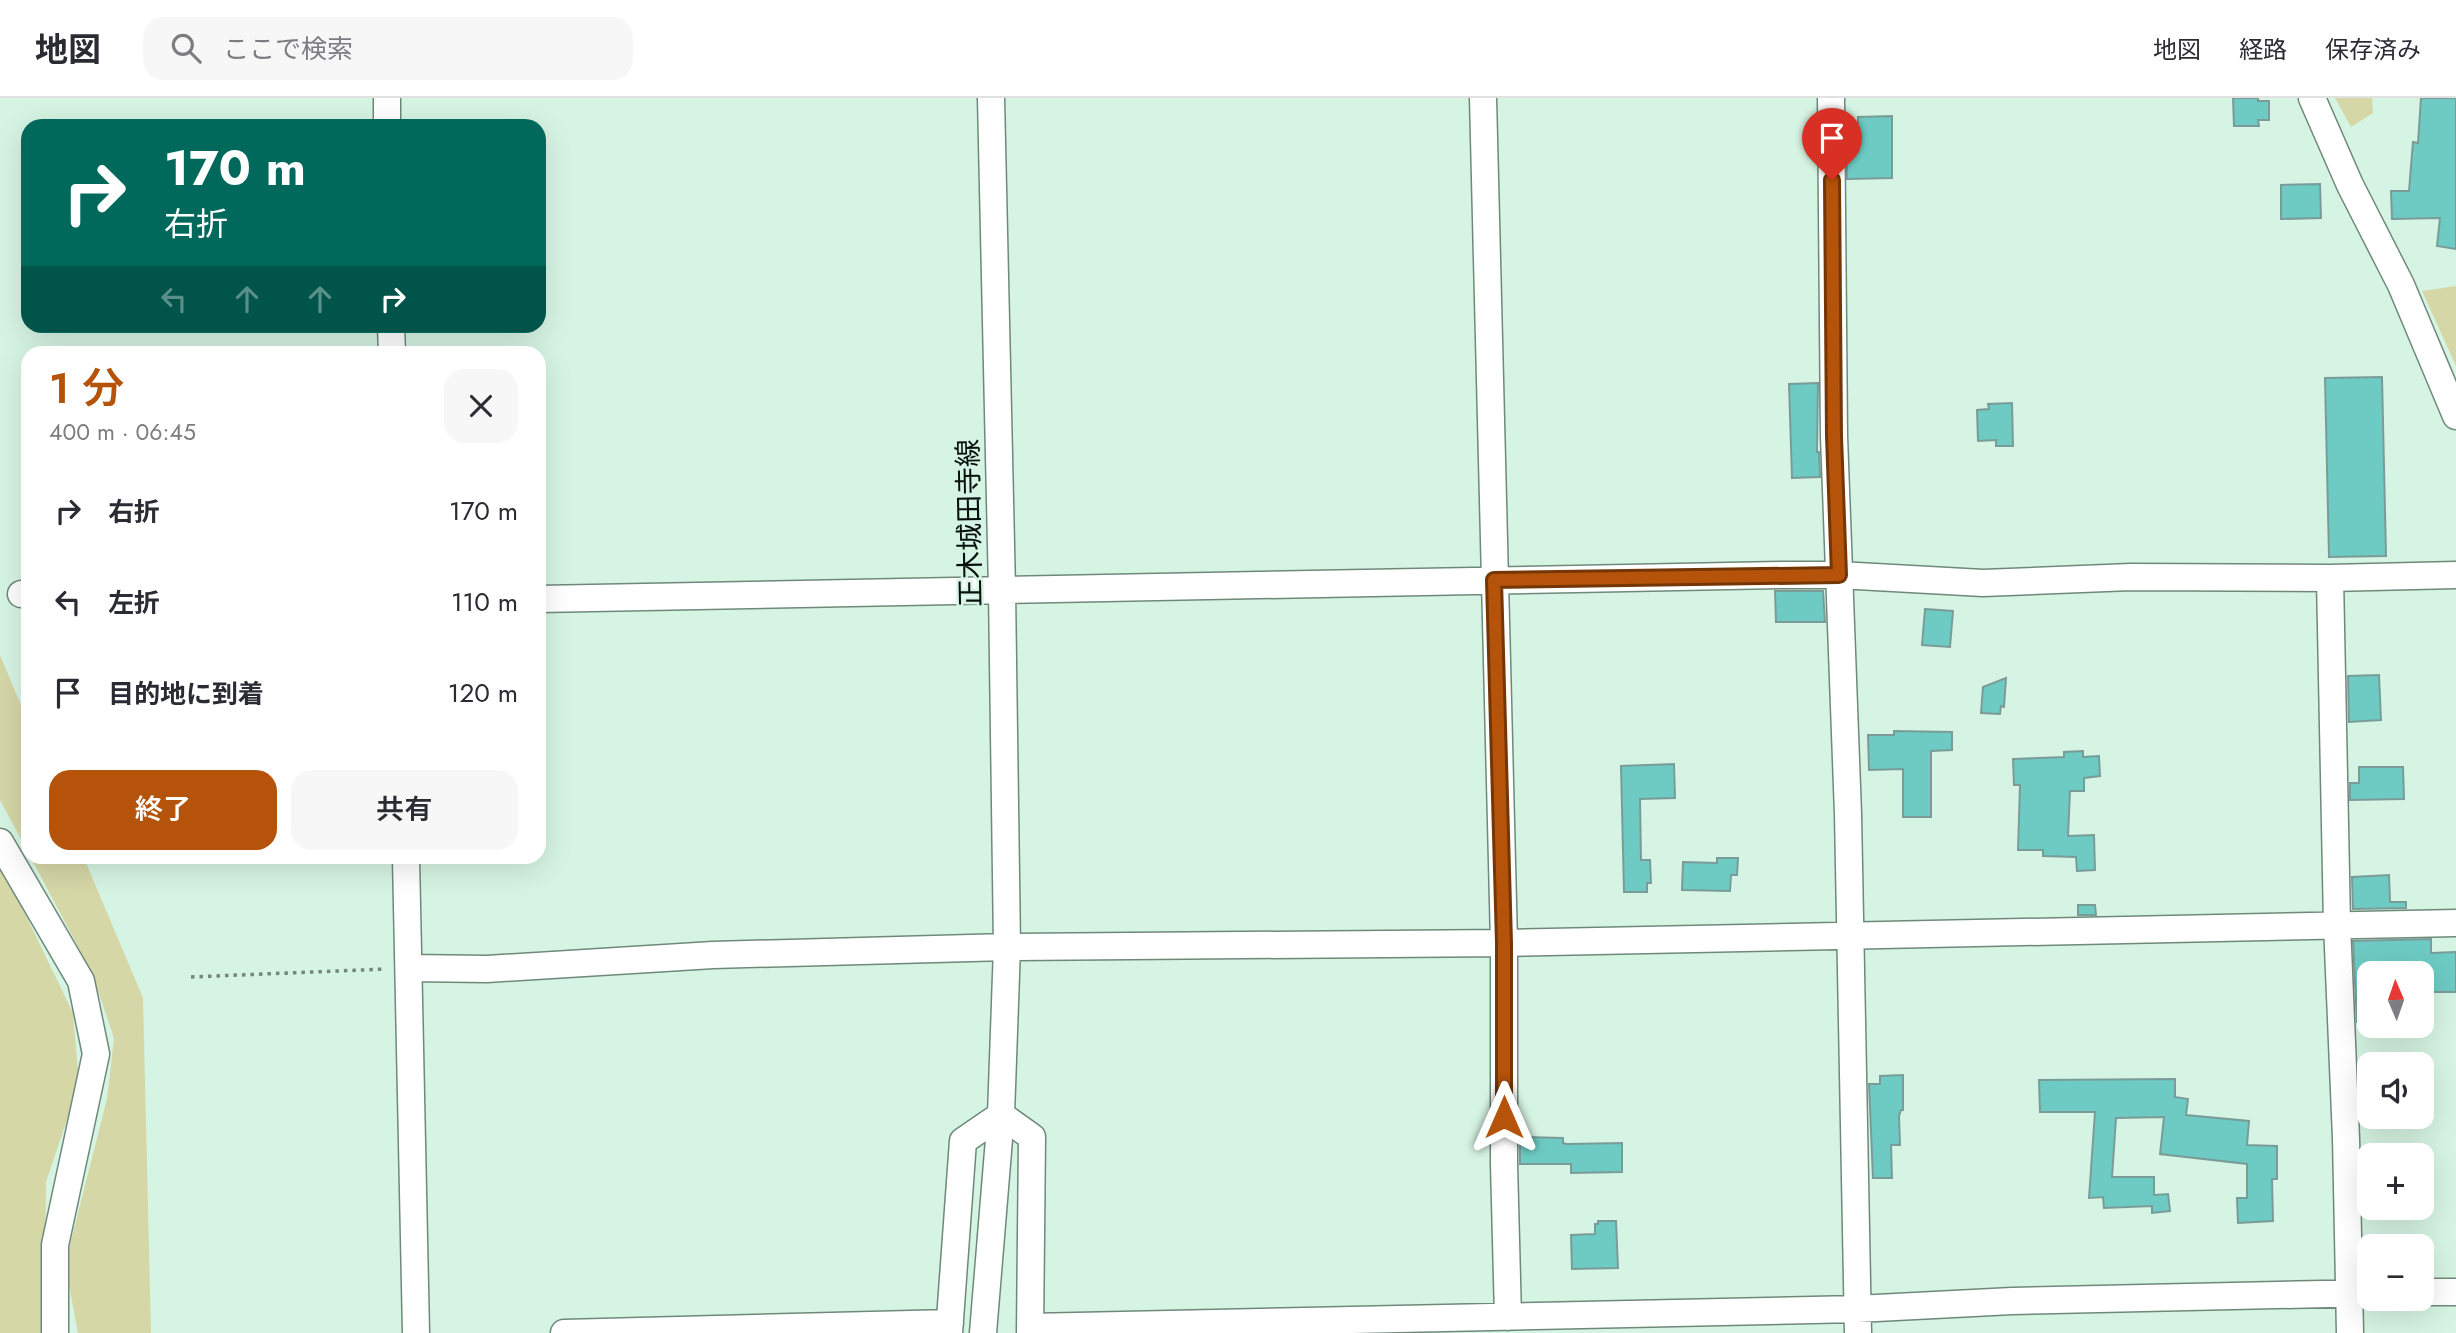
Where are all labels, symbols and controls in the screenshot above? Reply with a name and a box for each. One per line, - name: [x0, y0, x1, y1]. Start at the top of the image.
- search box: [143, 17, 633, 80]
- text: 地図: [35, 26, 101, 73]
- icon: search: [167, 29, 205, 67]
- text: ここで検索: [223, 30, 353, 68]
- text: 地図: [2153, 32, 2201, 67]
- text: 経路: [2239, 32, 2287, 67]
- text: 保存済み: [2325, 32, 2421, 67]
- pin: [1802, 108, 1862, 180]
- icon: arrive: [1813, 119, 1851, 157]
- text: 170 m: [164, 133, 306, 203]
- icon: right: [49, 147, 140, 238]
- text: 右折: [164, 201, 228, 247]
- icon: left: [155, 280, 193, 318]
- icon: ahead: [228, 280, 266, 318]
- icon: ahead: [301, 280, 339, 318]
- icon: right: [374, 280, 412, 318]
- text: 1 分: [49, 358, 124, 419]
- button: close: [444, 369, 518, 443]
- text: 400 m · 06:45: [49, 415, 196, 449]
- street label: 正木城田寺線: [948, 439, 991, 607]
- icon: right: [49, 492, 87, 530]
- text: 170 m: [449, 492, 518, 530]
- text: 右折: [108, 493, 160, 531]
- icon: left: [49, 583, 87, 621]
- text: 110 m: [451, 583, 518, 621]
- text: 左折: [108, 584, 160, 622]
- icon: arrive: [49, 674, 87, 712]
- text: 120 m: [448, 674, 518, 712]
- text: 目的地に到着: [108, 675, 264, 713]
- button: 終了: [49, 770, 277, 850]
- button: 共有: [291, 770, 518, 850]
- north arrow: [2357, 961, 2434, 1038]
- map controls: [2357, 961, 2434, 1311]
- button: sound: [2357, 1052, 2434, 1129]
- position arrow: [1467, 1080, 1541, 1154]
- button: +: [2357, 1143, 2434, 1220]
- button: −: [2357, 1234, 2434, 1311]

